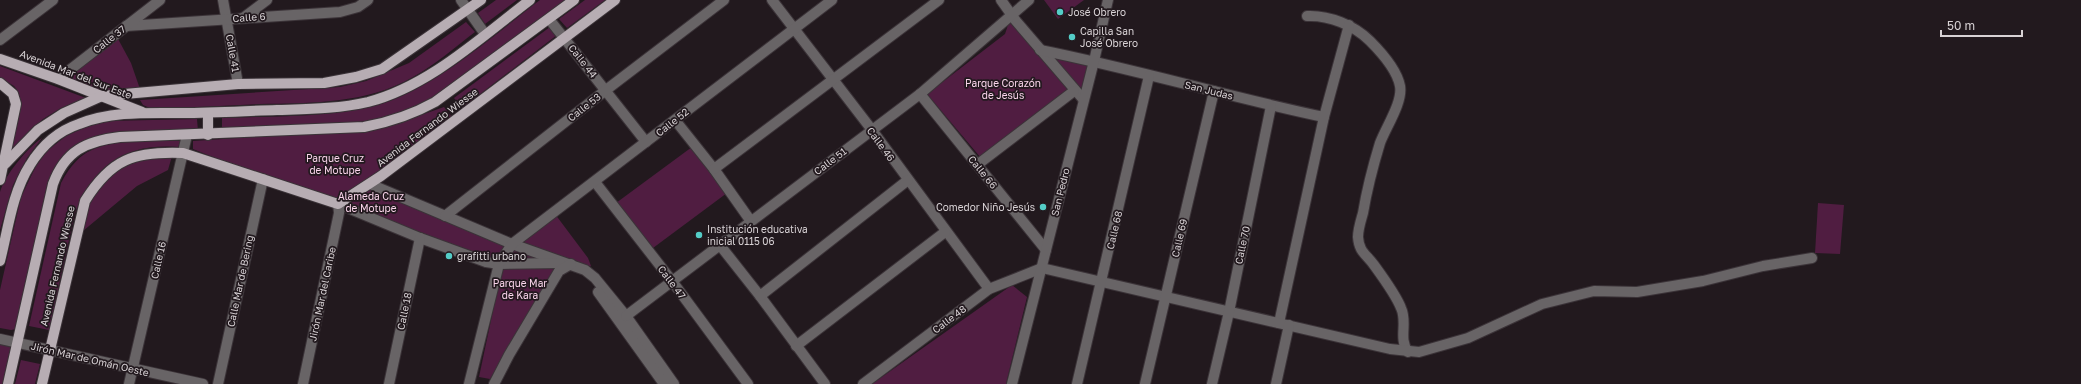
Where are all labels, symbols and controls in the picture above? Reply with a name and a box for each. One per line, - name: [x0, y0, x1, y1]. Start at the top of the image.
- place label: José Obrero: [1068, 6, 1126, 18]
- marker: José Obrero: [1055, 7, 1065, 17]
- street label: Calle 6: [232, 10, 266, 24]
- scale bar: [1941, 12, 2022, 38]
- text: 50 m: [1947, 18, 1975, 33]
- street label: Calle 37: [90, 23, 128, 55]
- place label: Capilla San José Obrero: [1080, 25, 1138, 49]
- marker: Capilla San José Obrero: [1067, 32, 1077, 42]
- street label: Calle 41: [224, 33, 242, 73]
- street label: Calle 44: [566, 42, 600, 80]
- street label: Avenida Mar del Sur Este: [18, 47, 134, 101]
- park label: Parque Corazón de Jesús: [965, 77, 1041, 101]
- street label: San Judas: [1184, 78, 1234, 102]
- street label: Avenida Fernando Wiesse: [374, 85, 480, 169]
- street label: Calle 53: [565, 90, 603, 124]
- street label: Calle 52: [653, 105, 691, 139]
- street label: Calle 46: [865, 125, 897, 163]
- street label: Calle 51: [811, 145, 849, 177]
- park label: Parque Cruz de Motupe: [306, 152, 364, 176]
- street label: Calle 66: [966, 153, 1000, 191]
- street label: San Pedro: [1048, 167, 1072, 217]
- park label: Alameda Cruz de Motupe: [338, 190, 404, 214]
- place label: Comedor Niño Jesús: [936, 201, 1035, 213]
- marker: Comedor Niño Jesús: [1038, 202, 1048, 212]
- street label: Avenida Fernando Wiesse: [37, 205, 77, 327]
- street label: Calle 68: [1104, 210, 1124, 250]
- street label: Calle 69: [1169, 218, 1189, 258]
- place label: Institución educativa inicial 0115 06: [707, 223, 808, 247]
- street label: Calle 70: [1232, 225, 1252, 265]
- marker: Institución educativa inicial 0115 06: [694, 230, 704, 240]
- street label: Calle Mar de Bering: [224, 234, 256, 328]
- street label: Calle 16: [148, 240, 168, 280]
- street label: Jirón Mar del Caribe: [306, 246, 338, 342]
- place label: grafitti urbano: [457, 250, 526, 262]
- marker: grafitti urbano: [444, 251, 454, 261]
- street label: Calle 47: [656, 263, 688, 301]
- park label: Parque Mar de Kara: [493, 277, 547, 301]
- street label: Calle 18: [394, 291, 414, 331]
- street label: Calle 48: [930, 302, 968, 336]
- street label: Jirón Mar de Omán Oeste: [30, 340, 150, 378]

